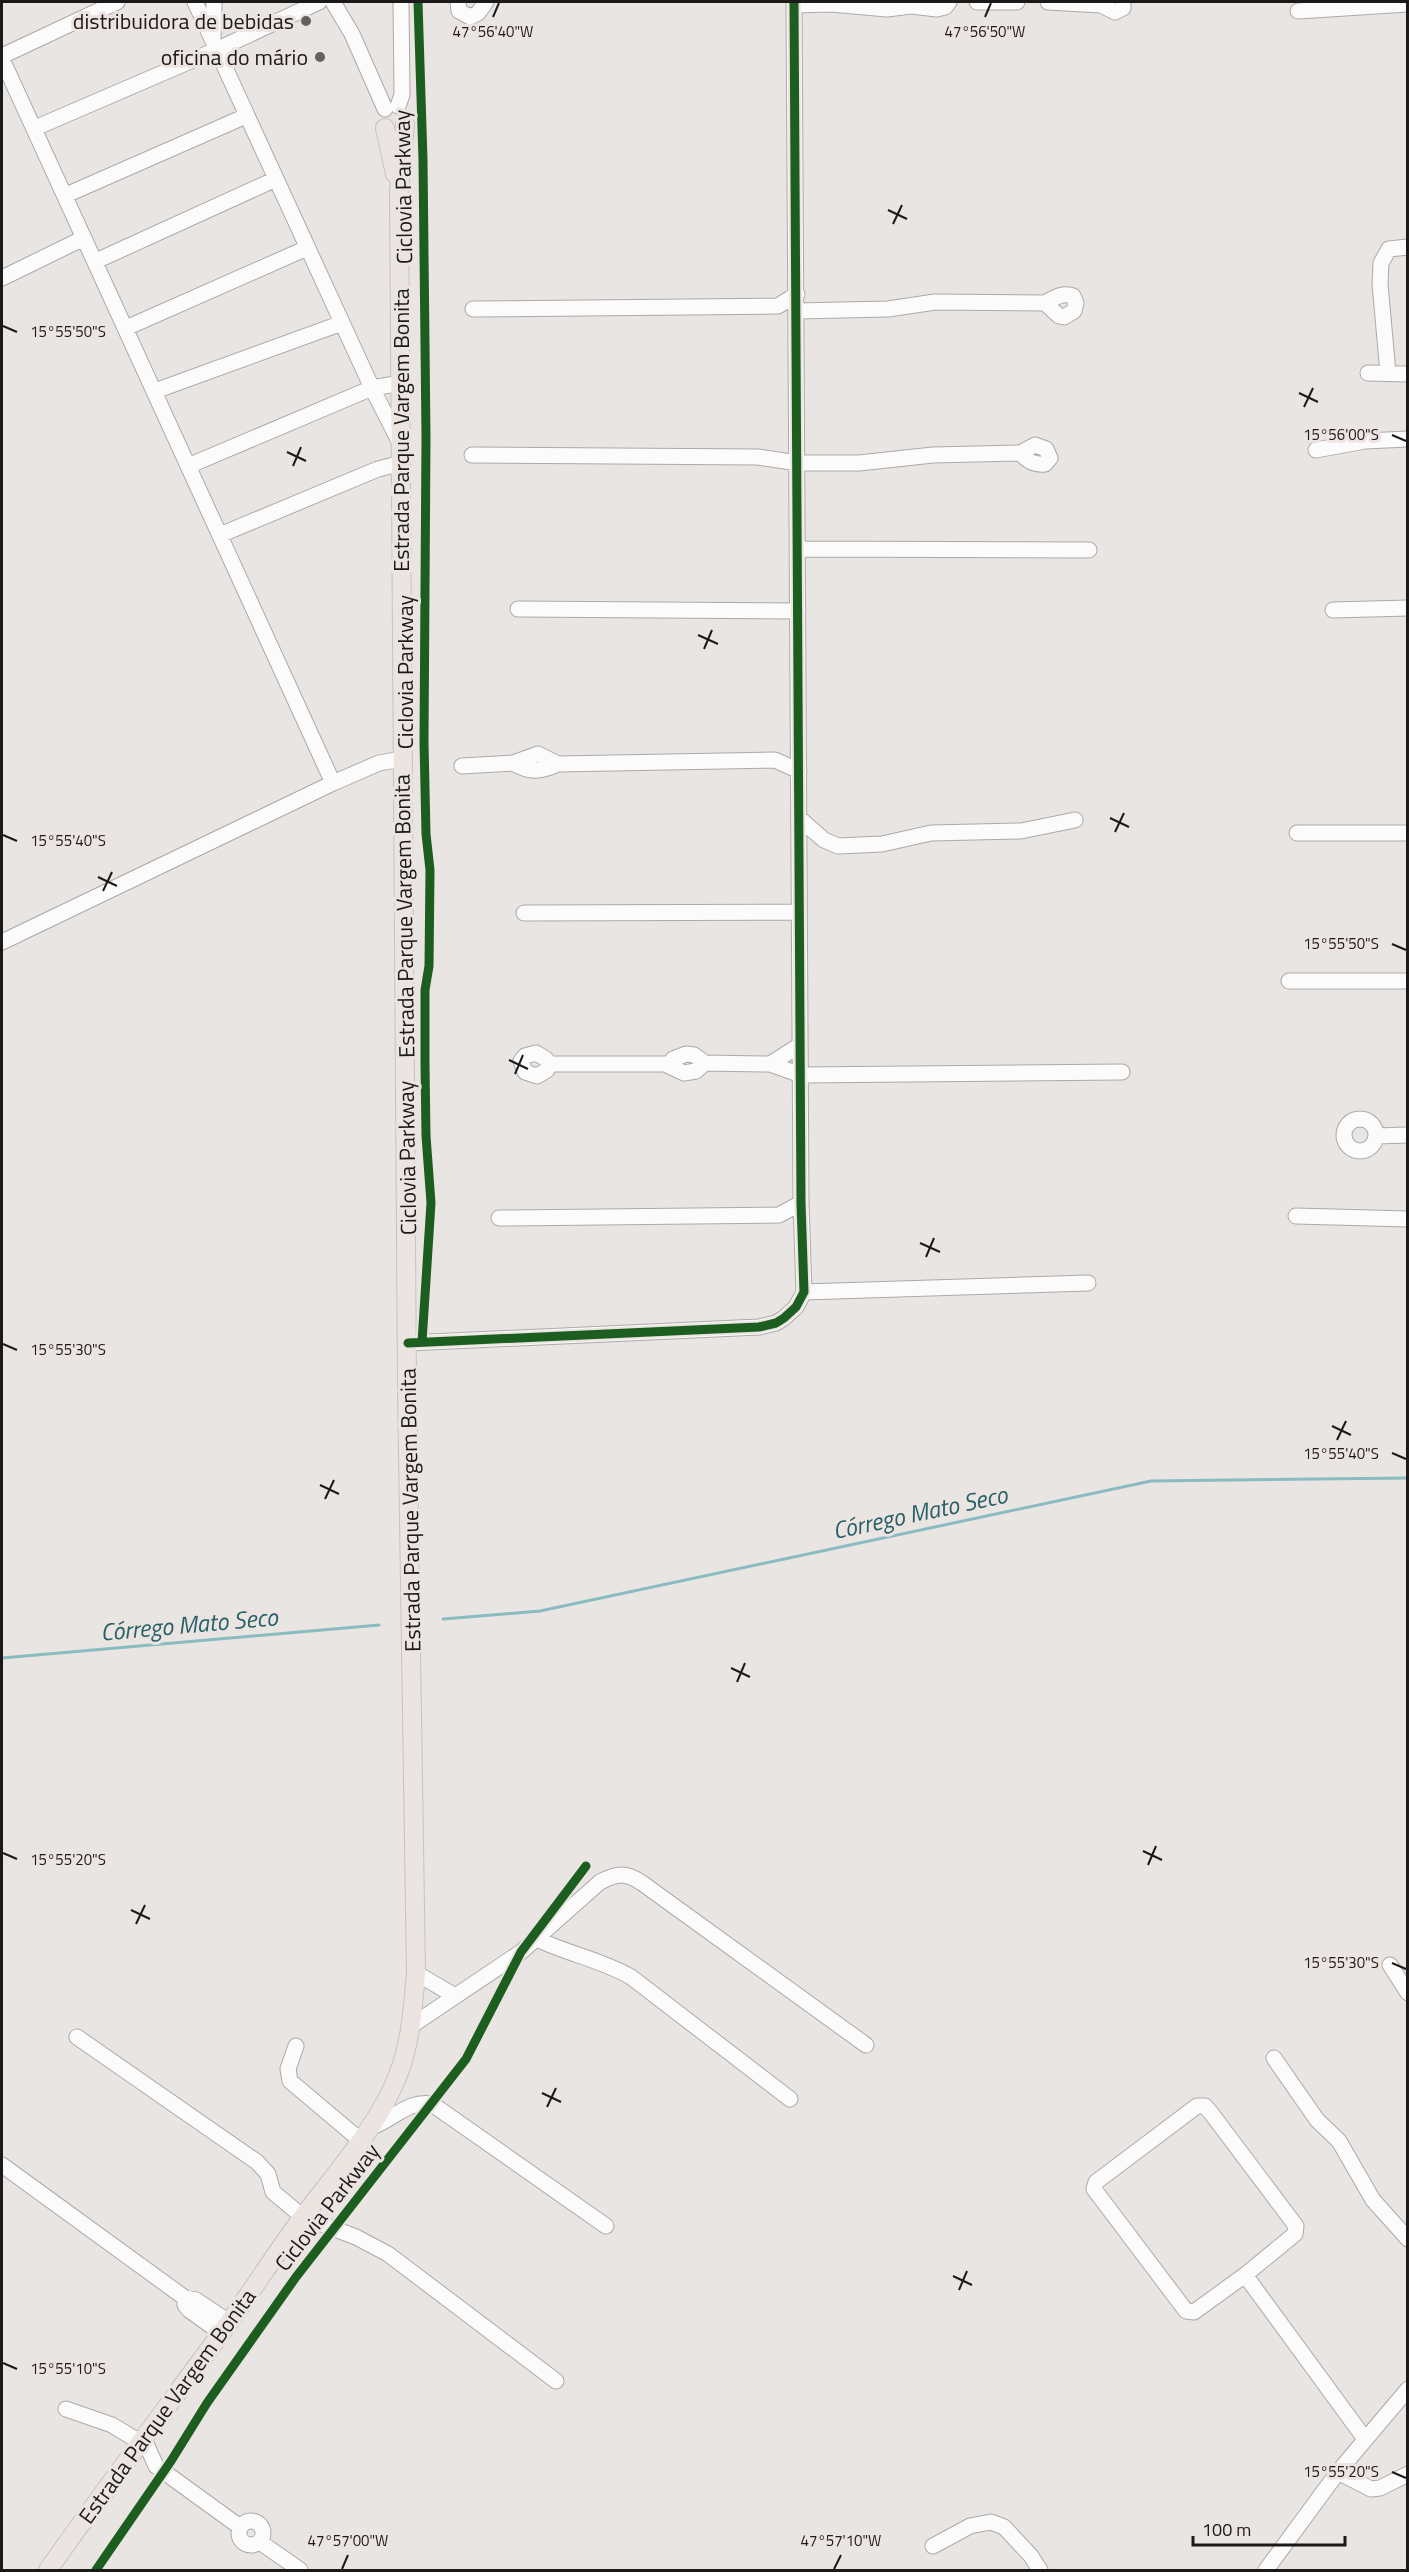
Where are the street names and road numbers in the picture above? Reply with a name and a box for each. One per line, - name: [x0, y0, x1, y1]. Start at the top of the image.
- street label: Ciclovia Parkway: [385, 109, 421, 265]
- street label: Estrada Parque Vargem Bonita: [384, 288, 418, 572]
- street label: Ciclovia Parkway: [388, 594, 422, 749]
- street label: Estrada Parque Vargem Bonita: [385, 774, 423, 1058]
- street label: Ciclovia Parkway: [389, 1080, 425, 1236]
- street label: Estrada Parque Vargem Bonita: [391, 1368, 429, 1652]
- street label: Ciclovia Parkway: [266, 2135, 388, 2278]
- street label: Estrada Parque Vargem Bonita: [70, 2281, 264, 2531]

